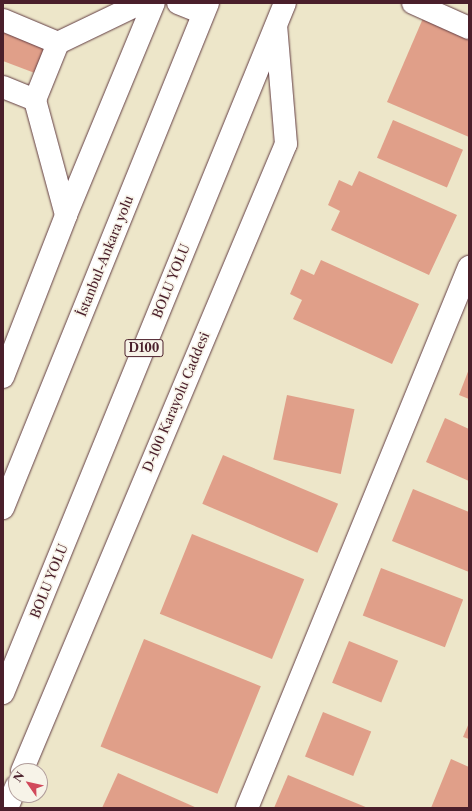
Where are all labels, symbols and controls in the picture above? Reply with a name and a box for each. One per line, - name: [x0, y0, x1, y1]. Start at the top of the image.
- street label: İstanbul-Ankara yolu: [73, 193, 137, 319]
- street label: BOLU YOLU: [149, 241, 193, 321]
- street label: D-100 Karayolu Caddesi: [139, 330, 213, 474]
- road number: D100: [124, 338, 164, 358]
- street label: BOLU YOLU: [27, 541, 71, 621]
- north arrow: [8, 763, 48, 803]
- text: N: [10, 769, 27, 785]

